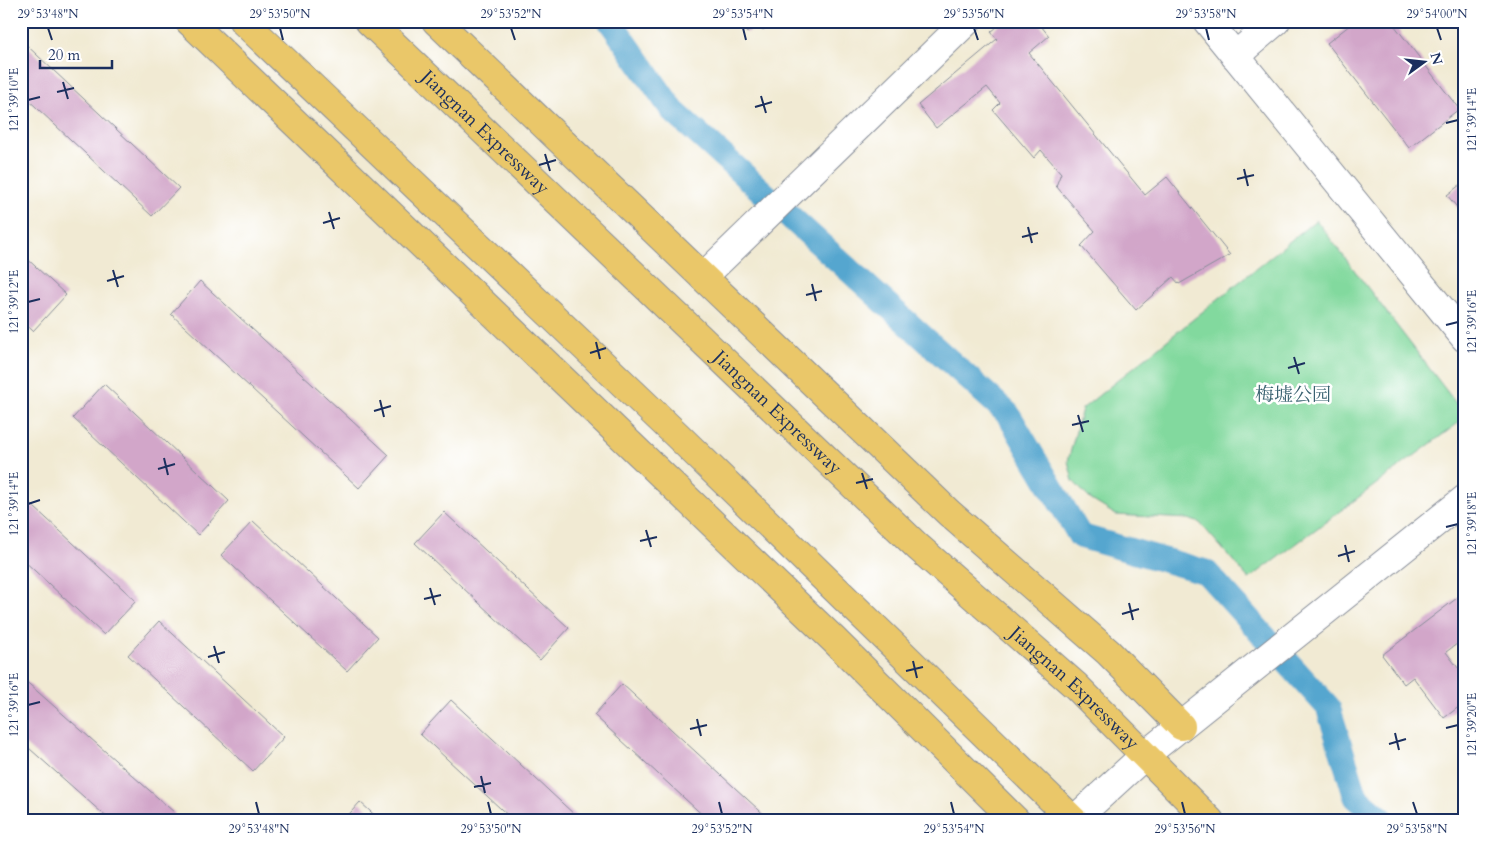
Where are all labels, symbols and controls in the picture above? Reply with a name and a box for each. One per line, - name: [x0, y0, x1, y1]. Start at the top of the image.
- text: 29°53'48"N: [18, 6, 79, 22]
- text: 29°53'50"N: [250, 6, 311, 22]
- text: 29°53'52"N: [481, 6, 542, 22]
- text: 29°53'54"N: [713, 6, 774, 22]
- text: 29°53'56"N: [944, 6, 1005, 22]
- text: 29°53'58"N: [1176, 6, 1237, 22]
- text: 29°54'00"N: [1407, 6, 1468, 22]
- scale bar: [40, 38, 112, 70]
- north arrow: [1398, 38, 1448, 88]
- text: 20 m: [48, 45, 80, 65]
- text: N: [1425, 50, 1447, 67]
- street label: Jiangnan Expressway: [413, 62, 555, 200]
- text: 121°39'10"E: [6, 68, 22, 132]
- text: 121°39'14"E: [1464, 88, 1480, 152]
- text: 121°39'12"E: [6, 270, 22, 334]
- text: 121°39'16"E: [1464, 290, 1480, 354]
- street label: Jiangnan Expressway: [705, 342, 848, 481]
- park label: 梅墟公园: [1255, 382, 1331, 408]
- text: 121°39'14"E: [6, 472, 22, 536]
- text: 121°39'18"E: [1464, 492, 1480, 556]
- street label: Jiangnan Expressway: [1002, 618, 1145, 755]
- text: 121°39'16"E: [6, 673, 22, 737]
- text: 121°39'20"E: [1464, 693, 1480, 757]
- text: 29°53'48"N: [229, 821, 290, 837]
- text: 29°53'50"N: [461, 821, 522, 837]
- text: 29°53'52"N: [692, 821, 753, 837]
- text: 29°53'54"N: [924, 821, 985, 837]
- text: 29°53'56"N: [1155, 821, 1216, 837]
- text: 29°53'58"N: [1387, 821, 1448, 837]

